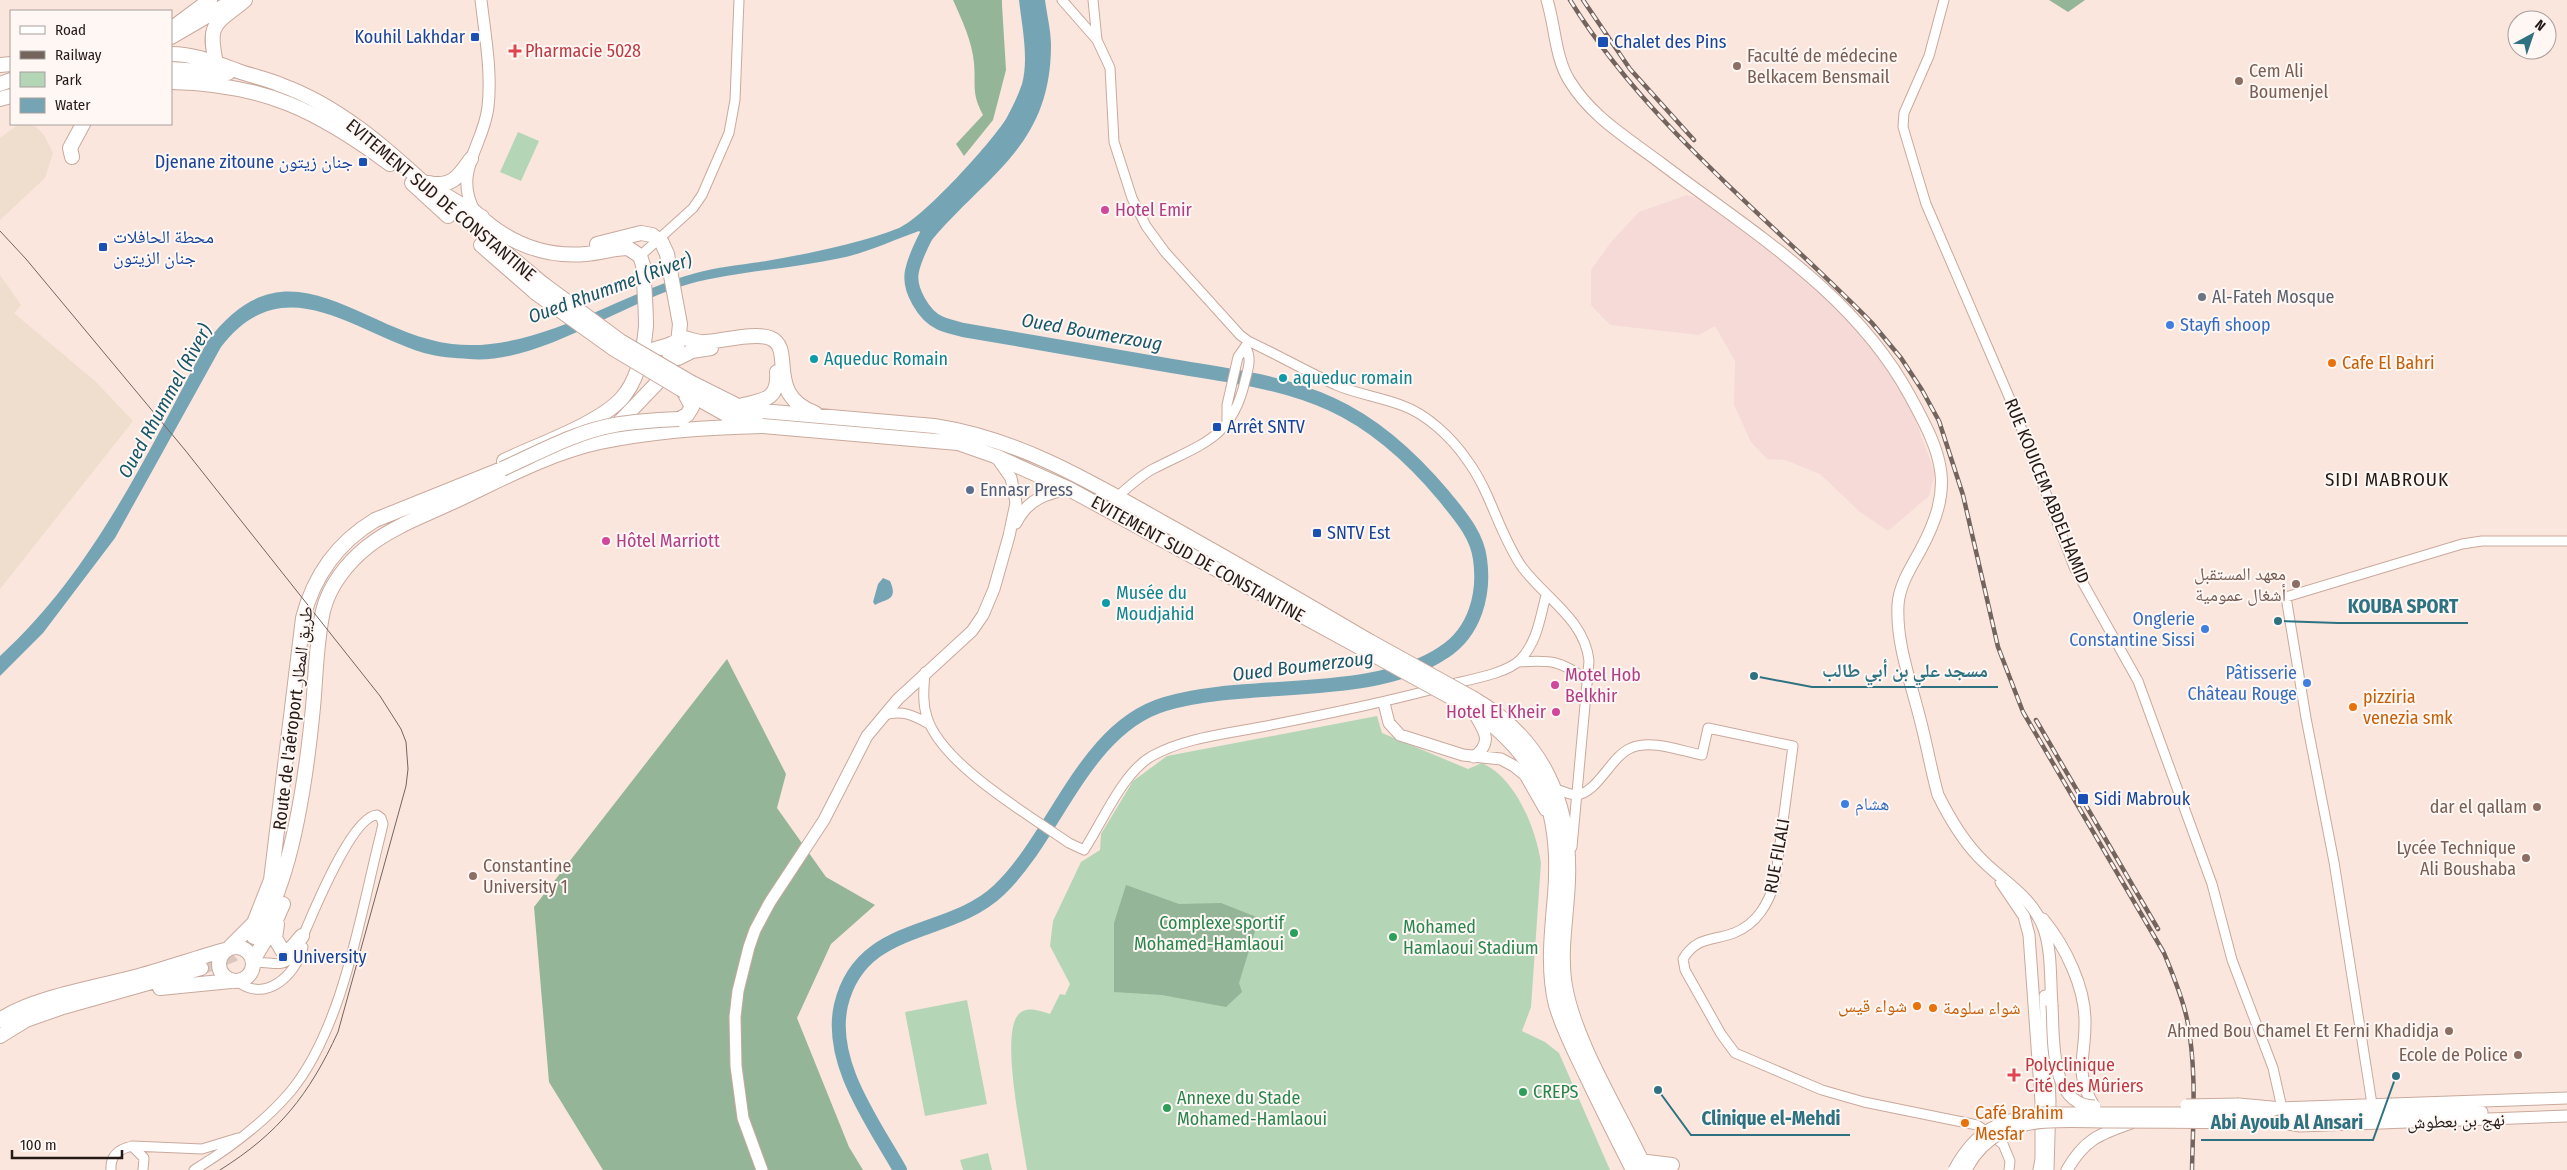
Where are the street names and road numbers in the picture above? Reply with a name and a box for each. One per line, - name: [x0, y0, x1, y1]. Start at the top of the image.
- street label: EVITEMENT SUD DE CONSTANTINE: [342, 114, 540, 286]
- street label: RUE KOUICEM ABDELHAMID: [2000, 395, 2094, 587]
- street label: EVITEMENT SUD DE CONSTANTINE: [1087, 491, 1309, 627]
- street label: Route de l'aéroport طريق المطار: [268, 605, 318, 831]
- street label: RUE FILALI: [1760, 817, 1794, 895]
- street label: نهج بن بعطوش: [2407, 1108, 2505, 1135]

